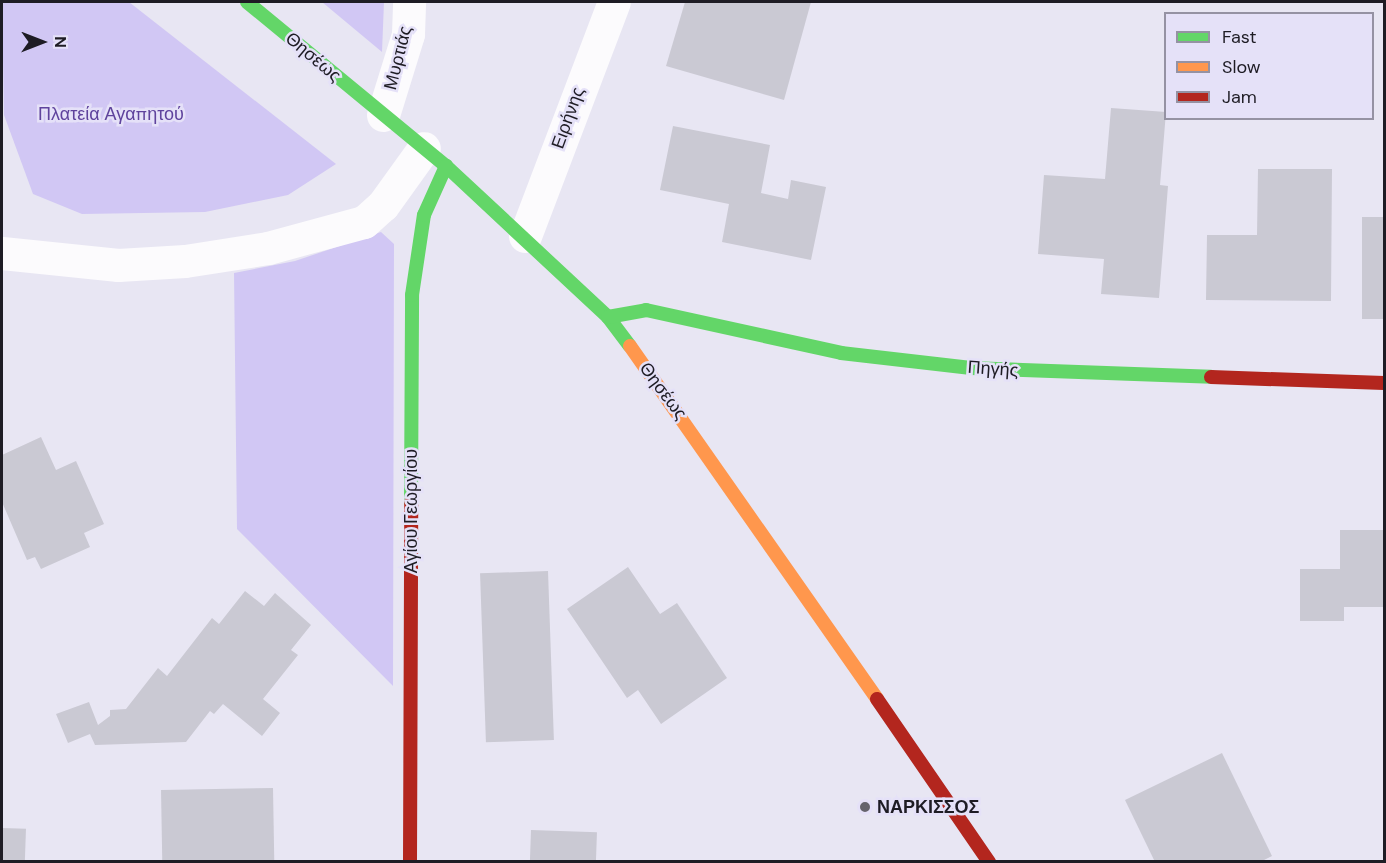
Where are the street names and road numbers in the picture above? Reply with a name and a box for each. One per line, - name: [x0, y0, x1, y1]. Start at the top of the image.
- street label: Μυρτιάς: [380, 24, 416, 92]
- street label: Θησέως: [281, 28, 345, 86]
- street label: Ειρήνης: [547, 84, 589, 152]
- street label: Πηγής: [967, 356, 1019, 382]
- street label: Θησέως: [635, 358, 691, 424]
- street label: Αγίου Γεωργίου: [400, 449, 422, 573]

